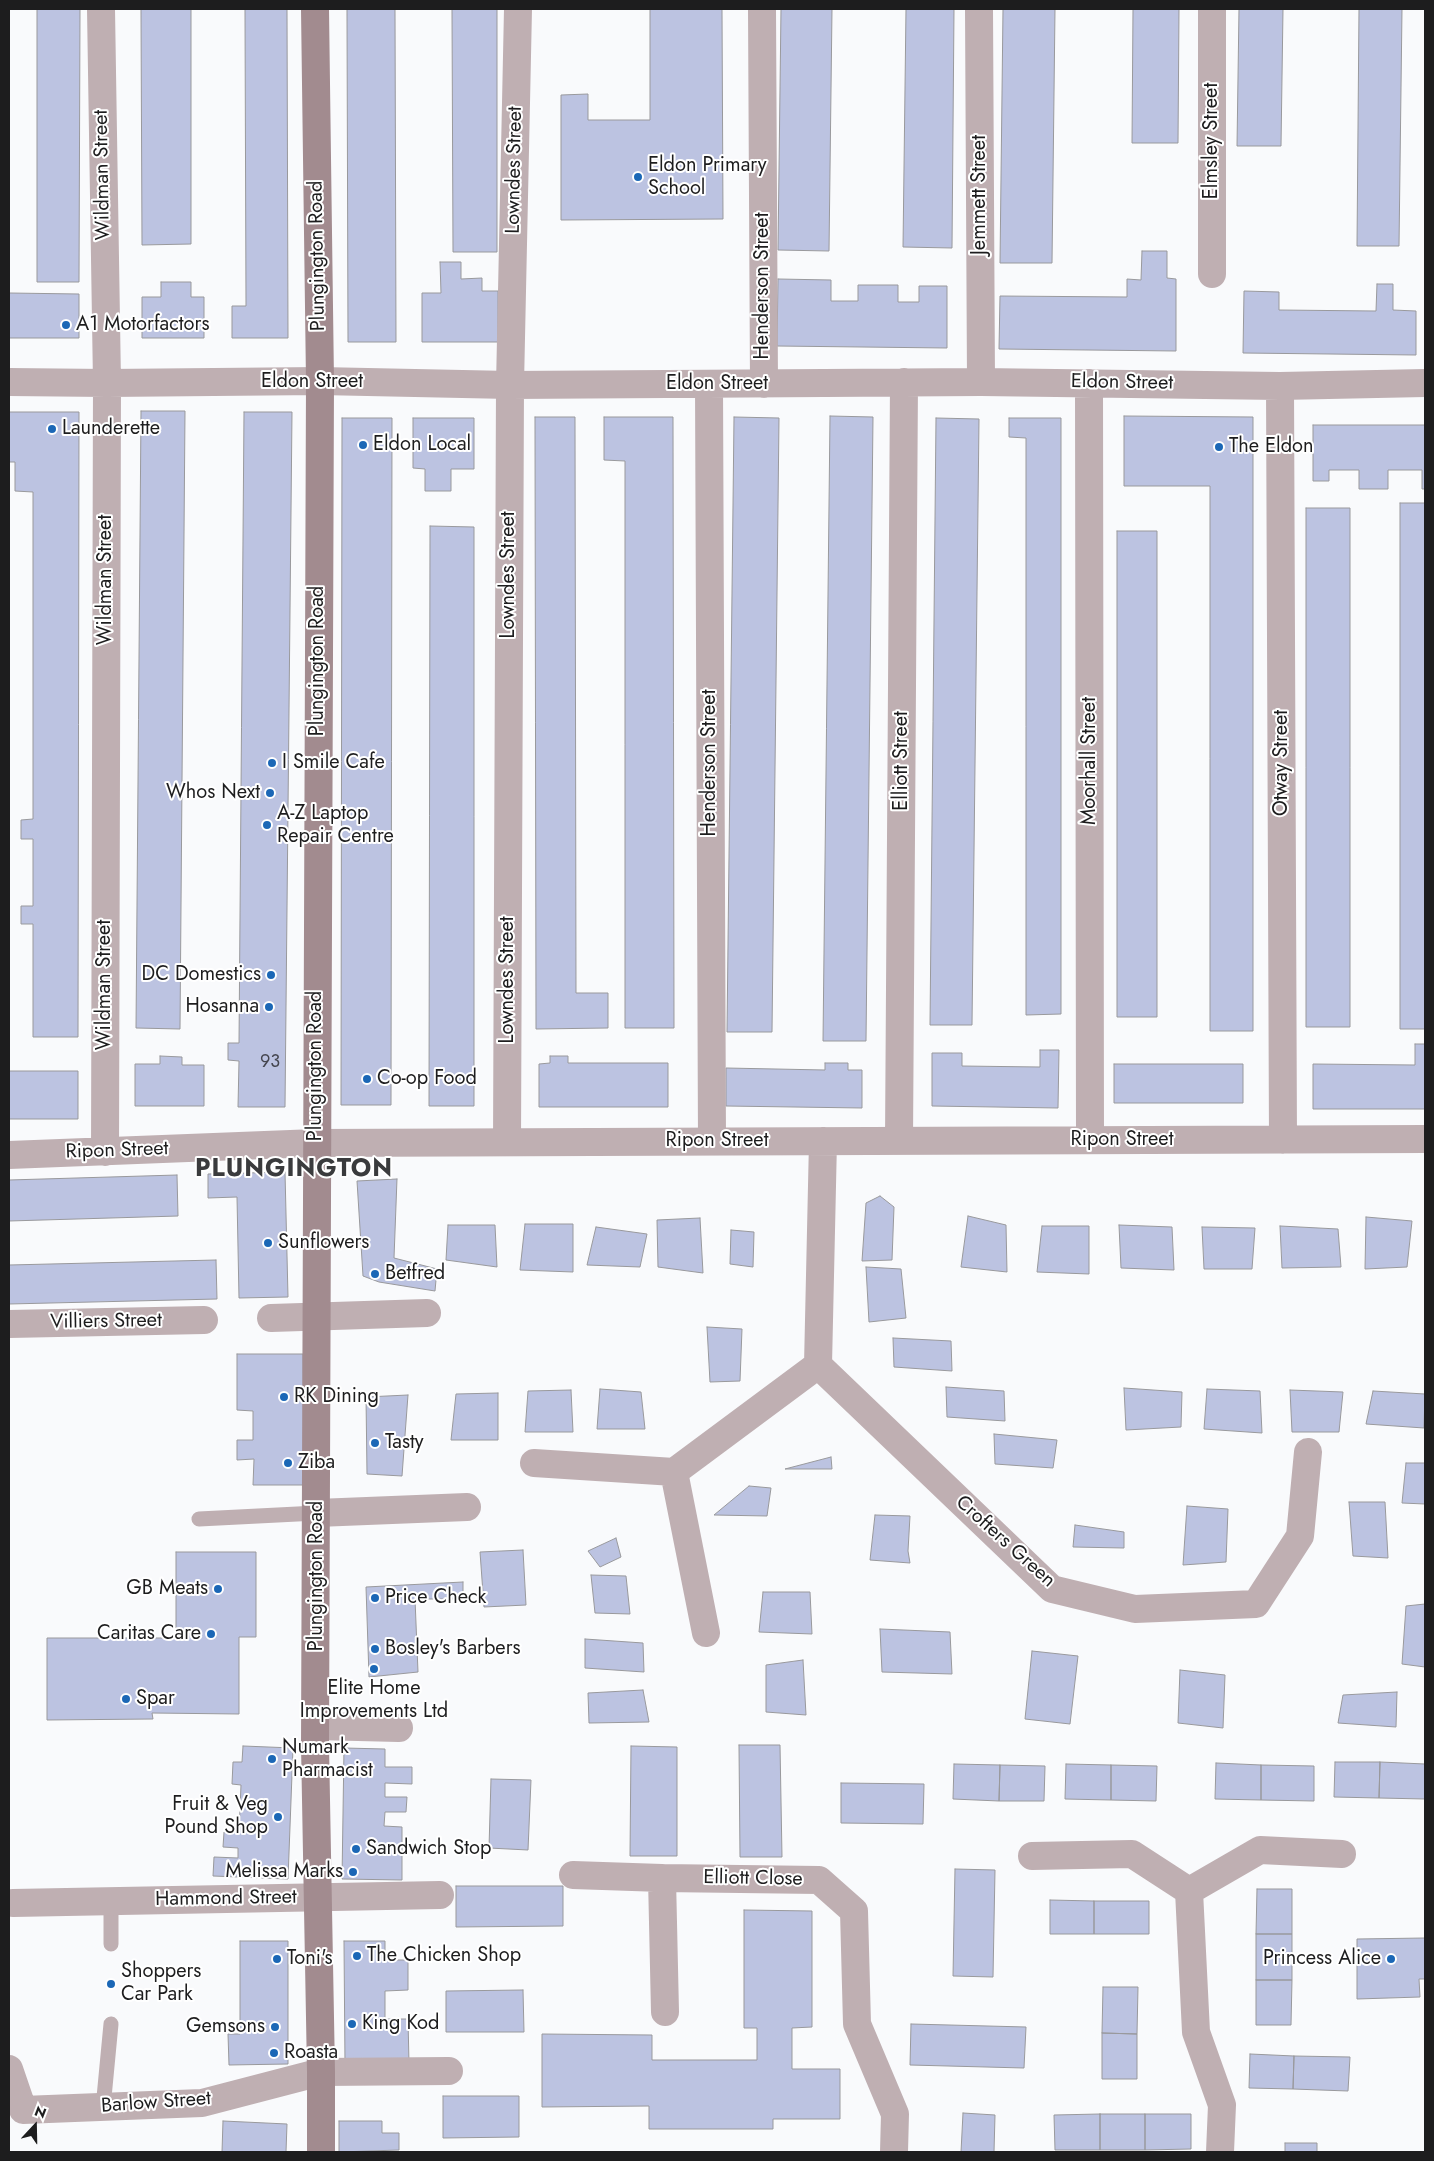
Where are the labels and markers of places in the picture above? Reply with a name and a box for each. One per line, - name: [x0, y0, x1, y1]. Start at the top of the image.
- place label: Eldon Primary School: [648, 154, 767, 201]
- marker: Eldon Primary School: [632, 171, 644, 183]
- place label: A1 Motorfactors: [76, 313, 209, 337]
- marker: A1 Motorfactors: [60, 319, 72, 331]
- place label: Launderette: [62, 417, 160, 441]
- marker: Launderette: [46, 423, 58, 435]
- place label: Eldon Local: [373, 433, 471, 457]
- place label: The Eldon: [1229, 435, 1314, 459]
- marker: Eldon Local: [357, 439, 369, 451]
- marker: The Eldon: [1213, 441, 1225, 453]
- place label: I Smile Cafe: [282, 751, 385, 775]
- marker: I Smile Cafe: [266, 757, 278, 769]
- place label: Whos Next: [166, 781, 260, 805]
- marker: Whos Next: [264, 787, 276, 799]
- place label: A-Z Laptop Repair Centre: [277, 802, 394, 849]
- marker: A-Z Laptop Repair Centre: [261, 819, 273, 831]
- place label: DC Domestics: [142, 963, 261, 987]
- marker: DC Domestics: [265, 969, 277, 981]
- place label: Hosanna: [185, 995, 259, 1019]
- marker: Hosanna: [263, 1001, 275, 1013]
- place label: Co-op Food: [377, 1067, 477, 1091]
- marker: Co-op Food: [361, 1073, 373, 1085]
- place label: Sunflowers: [278, 1231, 369, 1255]
- marker: Sunflowers: [262, 1237, 274, 1249]
- place label: Betfred: [385, 1262, 445, 1286]
- marker: Betfred: [369, 1268, 381, 1280]
- place label: RK Dining: [294, 1385, 379, 1409]
- marker: RK Dining: [278, 1391, 290, 1403]
- place label: Tasty: [385, 1431, 424, 1455]
- marker: Tasty: [369, 1437, 381, 1449]
- place label: Ziba: [298, 1451, 335, 1475]
- marker: Ziba: [282, 1457, 294, 1469]
- place label: GB Meats: [126, 1577, 208, 1601]
- marker: GB Meats: [212, 1583, 224, 1595]
- place label: Price Check: [385, 1586, 486, 1610]
- marker: Price Check: [369, 1592, 381, 1604]
- place label: Caritas Care: [97, 1622, 201, 1646]
- marker: Caritas Care: [205, 1628, 217, 1640]
- place label: Bosley's Barbers: [385, 1637, 521, 1661]
- marker: Bosley's Barbers: [369, 1643, 381, 1655]
- marker: Elite Home Improvements Ltd: [368, 1663, 380, 1675]
- place label: Elite Home Improvements Ltd: [300, 1677, 448, 1724]
- place label: Spar: [136, 1687, 175, 1711]
- marker: Spar: [120, 1693, 132, 1705]
- place label: Numark Pharmacist: [282, 1736, 373, 1783]
- marker: Numark Pharmacist: [266, 1753, 278, 1765]
- place label: Fruit & Veg Pound Shop: [165, 1793, 268, 1840]
- marker: Fruit & Veg Pound Shop: [272, 1811, 284, 1823]
- place label: Sandwich Stop: [366, 1837, 491, 1861]
- marker: Sandwich Stop: [350, 1843, 362, 1855]
- place label: Melissa Marks: [225, 1860, 343, 1884]
- marker: Melissa Marks: [347, 1866, 359, 1878]
- place label: The Chicken Shop: [367, 1944, 521, 1968]
- place label: Toni's: [287, 1947, 333, 1971]
- place label: Princess Alice: [1263, 1947, 1381, 1971]
- marker: The Chicken Shop: [351, 1950, 363, 1962]
- marker: Toni's: [271, 1953, 283, 1965]
- marker: Princess Alice: [1385, 1953, 1397, 1965]
- place label: Shoppers Car Park: [121, 1960, 201, 2007]
- marker: Shoppers Car Park: [105, 1978, 117, 1990]
- place label: King Kod: [362, 2012, 439, 2036]
- place label: Gemsons: [186, 2015, 265, 2039]
- marker: King Kod: [346, 2018, 358, 2030]
- marker: Gemsons: [269, 2021, 281, 2033]
- place label: Roasta: [284, 2041, 338, 2065]
- marker: Roasta: [268, 2047, 280, 2059]

